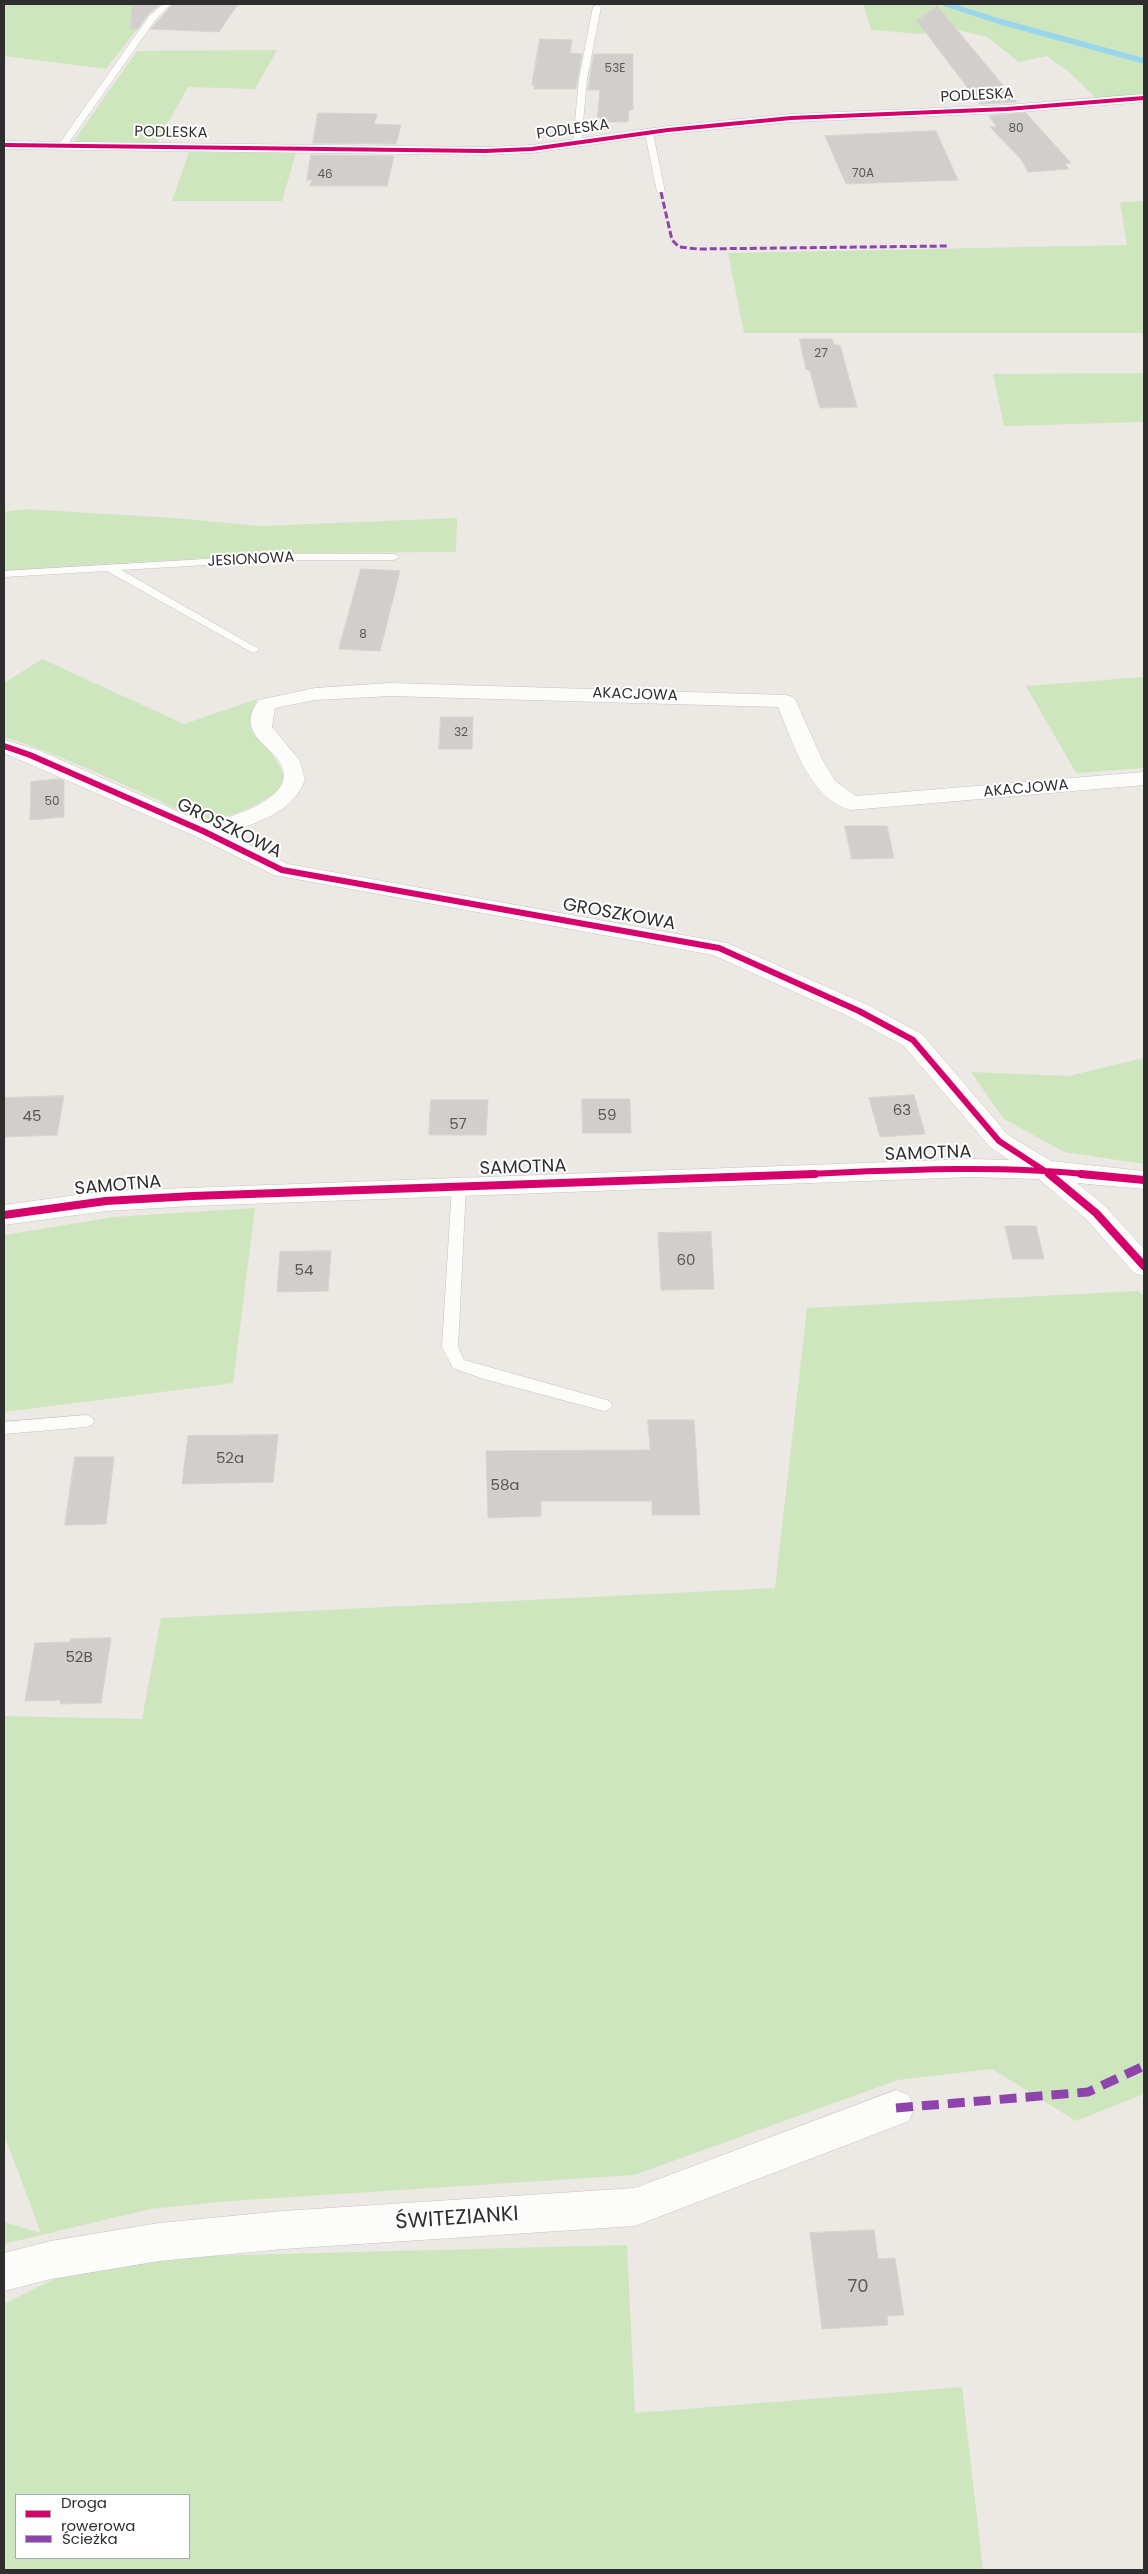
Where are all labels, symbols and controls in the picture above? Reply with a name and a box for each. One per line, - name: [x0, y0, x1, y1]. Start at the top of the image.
- house number: 53E: [605, 62, 625, 76]
- street label: PODLESKA: [940, 85, 1014, 107]
- street label: PODLESKA: [536, 116, 610, 144]
- house number: 80: [1008, 122, 1024, 136]
- street label: PODLESKA: [134, 123, 208, 143]
- house number: 70A: [852, 167, 874, 181]
- house number: 46: [317, 168, 333, 182]
- house number: 27: [814, 347, 828, 361]
- street label: JESIONOWA: [207, 549, 295, 571]
- house number: 8: [359, 628, 367, 642]
- street label: AKACJOWA: [592, 685, 678, 705]
- house number: 32: [454, 726, 468, 740]
- street label: AKACJOWA: [983, 776, 1069, 802]
- street label: GROSZKOWA: [173, 794, 285, 864]
- house number: 50: [44, 795, 60, 809]
- street label: GROSZKOWA: [561, 894, 677, 936]
- house number: 63: [893, 1102, 911, 1120]
- house number: 59: [598, 1107, 616, 1125]
- house number: 45: [23, 1108, 41, 1126]
- house number: 57: [449, 1116, 467, 1134]
- street label: SAMOTNA: [884, 1142, 972, 1166]
- street label: SAMOTNA: [479, 1156, 567, 1180]
- street label: SAMOTNA: [74, 1171, 162, 1201]
- house number: 60: [677, 1252, 695, 1270]
- house number: 54: [295, 1262, 313, 1280]
- house number: 52a: [216, 1450, 244, 1468]
- house number: 58a: [490, 1477, 520, 1495]
- house number: 52B: [65, 1649, 93, 1667]
- street label: ŚWITEZIANKI: [395, 2202, 519, 2236]
- house number: 70: [847, 2276, 869, 2298]
- text: Droga rowerowa: [61, 2492, 135, 2536]
- legend: [15, 2494, 190, 2559]
- text: Ścieżka: [62, 2528, 118, 2549]

